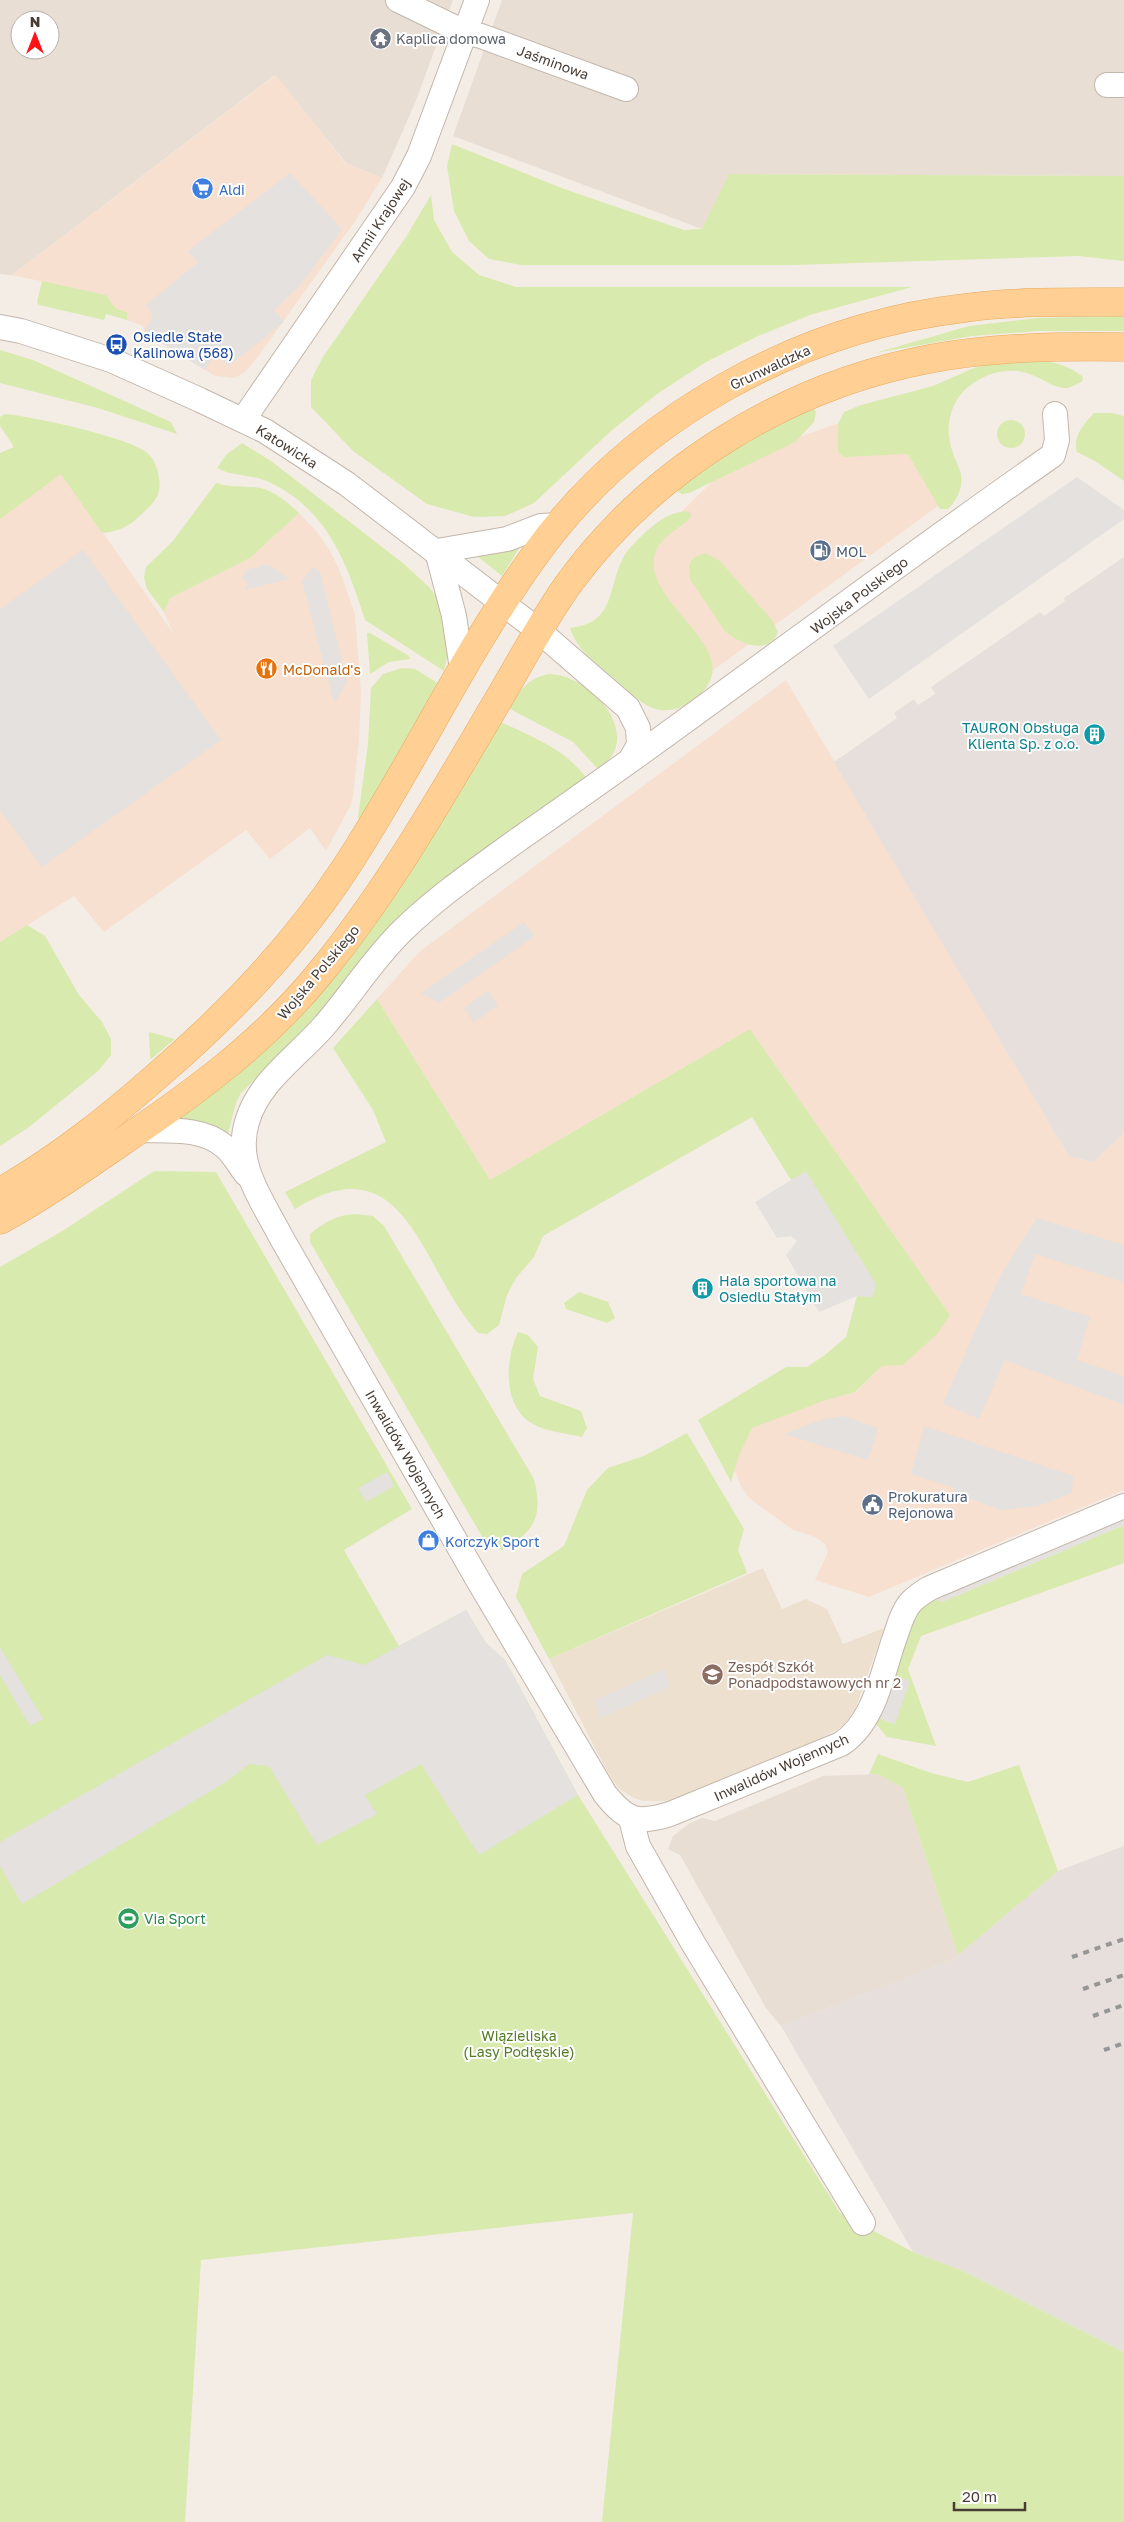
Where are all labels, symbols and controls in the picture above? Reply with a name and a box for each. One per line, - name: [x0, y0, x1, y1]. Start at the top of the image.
- north arrow: [10, 10, 60, 60]
- text: N: [30, 13, 40, 30]
- temple icon: Kaplica domowa: [368, 26, 392, 50]
- place label: Kaplica domowa: [396, 30, 506, 47]
- street label: Jaśminowa: [515, 41, 591, 83]
- street label: Armii Krajowej: [347, 175, 413, 265]
- supermarket icon: Aldi: [191, 177, 215, 201]
- place label: Aldi: [219, 181, 245, 198]
- place label: Osiedle Stałe Kalinowa (568): [133, 328, 234, 361]
- bus stop icon: Osiedle Stałe Kalinowa (568): [105, 332, 129, 356]
- street label: Grunwaldzka: [727, 341, 813, 393]
- street label: Katowicka: [253, 420, 321, 472]
- fuel station icon: MOL: [808, 539, 832, 563]
- place label: MOL: [836, 543, 866, 560]
- street label: Wojska Polskiego: [807, 553, 911, 637]
- restaurant icon: McDonald's: [255, 657, 279, 681]
- place label: McDonald's: [283, 661, 361, 678]
- place label: TAURON Obsługa Klienta Sp. z o.o.: [962, 719, 1079, 752]
- building icon: TAURON Obsługa Klienta Sp. z o.o.: [1083, 723, 1107, 747]
- street label: Wojska Polskiego: [274, 921, 362, 1023]
- place label: Hala sportowa na Osiedlu Stałym: [719, 1272, 836, 1305]
- building icon: Hala sportowa na Osiedlu Stałym: [691, 1276, 715, 1300]
- street label: Inwalidów Wojennych: [362, 1387, 450, 1521]
- place label: Prokuratura Rejonowa: [888, 1488, 968, 1521]
- public building icon: Prokuratura Rejonowa: [860, 1492, 884, 1516]
- shop icon: Korczyk Sport: [417, 1529, 441, 1553]
- place label: Korczyk Sport: [445, 1533, 540, 1550]
- place label: Zespół Szkół Ponadpodstawowych nr 2: [728, 1658, 901, 1691]
- school or university icon: Zespół Szkół Ponadpodstawowych nr 2: [700, 1662, 724, 1686]
- street label: Inwalidów Wojennych: [711, 1730, 851, 1804]
- sports icon: Via Sport: [116, 1906, 140, 1930]
- place label: Via Sport: [144, 1910, 206, 1927]
- park label: Wiązieliska (Lasy Podłęskie): [463, 2027, 575, 2060]
- scale bar: [954, 2480, 1025, 2512]
- text: 20 m: [962, 2487, 997, 2505]

